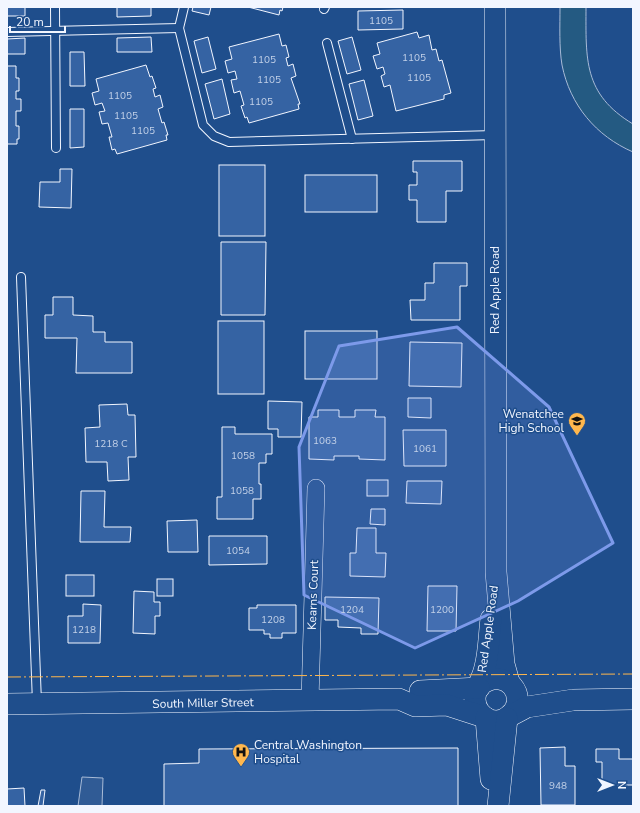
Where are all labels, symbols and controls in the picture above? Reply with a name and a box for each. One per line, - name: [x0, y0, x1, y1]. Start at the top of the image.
- scale bar: [10, 8, 65, 34]
- text: 20 m: [16, 14, 44, 30]
- house number: 1105: [369, 14, 393, 28]
- house number: 1105: [402, 51, 426, 65]
- house number: 1105: [252, 53, 276, 67]
- house number: 1105: [407, 71, 431, 85]
- house number: 1105: [257, 73, 281, 87]
- house number: 1105: [108, 89, 132, 103]
- house number: 1105: [249, 95, 273, 109]
- house number: 1105: [114, 109, 138, 123]
- house number: 1105: [131, 124, 155, 138]
- street label: Red Apple Road: [487, 246, 503, 334]
- place label: Wenatchee High School: [499, 406, 564, 436]
- school or university icon: Wenatchee High School: [567, 411, 587, 436]
- house number: 1063: [313, 434, 337, 448]
- house number: 1218 C: [94, 437, 128, 451]
- house number: 1061: [413, 442, 437, 456]
- house number: 1058: [231, 449, 255, 463]
- house number: 1058: [230, 484, 254, 498]
- house number: 1054: [226, 544, 250, 558]
- street label: Kearns Court: [304, 559, 322, 630]
- street label: Red Apple Road: [474, 584, 502, 674]
- house number: 1204: [340, 603, 364, 617]
- house number: 1200: [430, 603, 454, 617]
- house number: 1208: [261, 613, 285, 627]
- house number: 1218: [72, 623, 96, 637]
- street label: South Miller Street: [152, 694, 255, 712]
- place label: Central Washington Hospital: [254, 737, 362, 767]
- hospital icon: Central Washington Hospital: [231, 742, 251, 767]
- north arrow: [592, 765, 632, 805]
- house number: 948: [549, 779, 567, 793]
- text: N: [614, 781, 629, 789]

